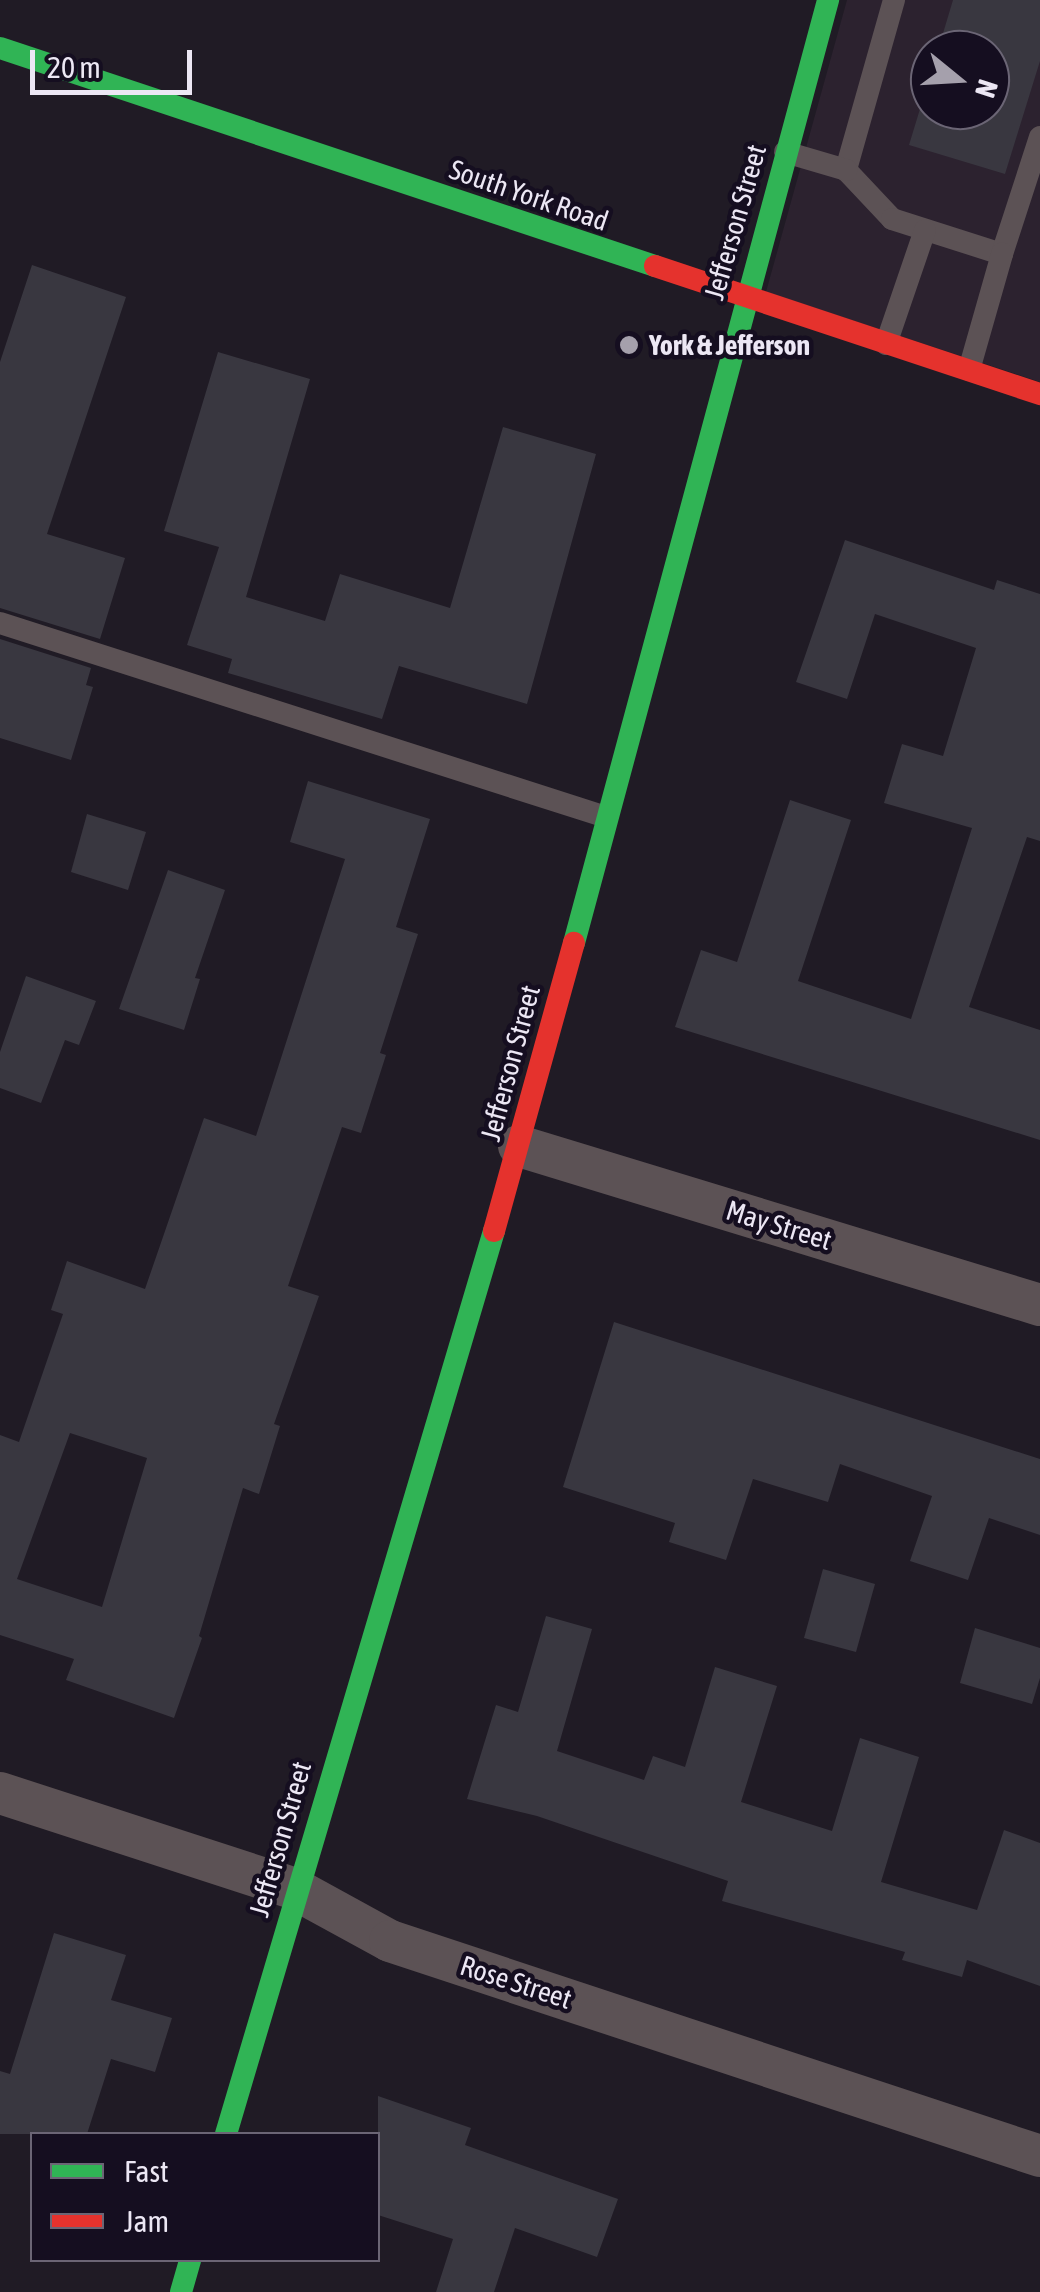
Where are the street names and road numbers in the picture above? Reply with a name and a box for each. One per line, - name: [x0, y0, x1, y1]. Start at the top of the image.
- street label: Jefferson Street: [697, 141, 773, 303]
- street label: South York Road: [445, 152, 613, 238]
- street label: Jefferson Street: [473, 982, 547, 1144]
- street label: May Street: [722, 1193, 836, 1257]
- street label: Jefferson Street: [242, 1758, 318, 1920]
- street label: Rose Street: [456, 1948, 576, 2016]

